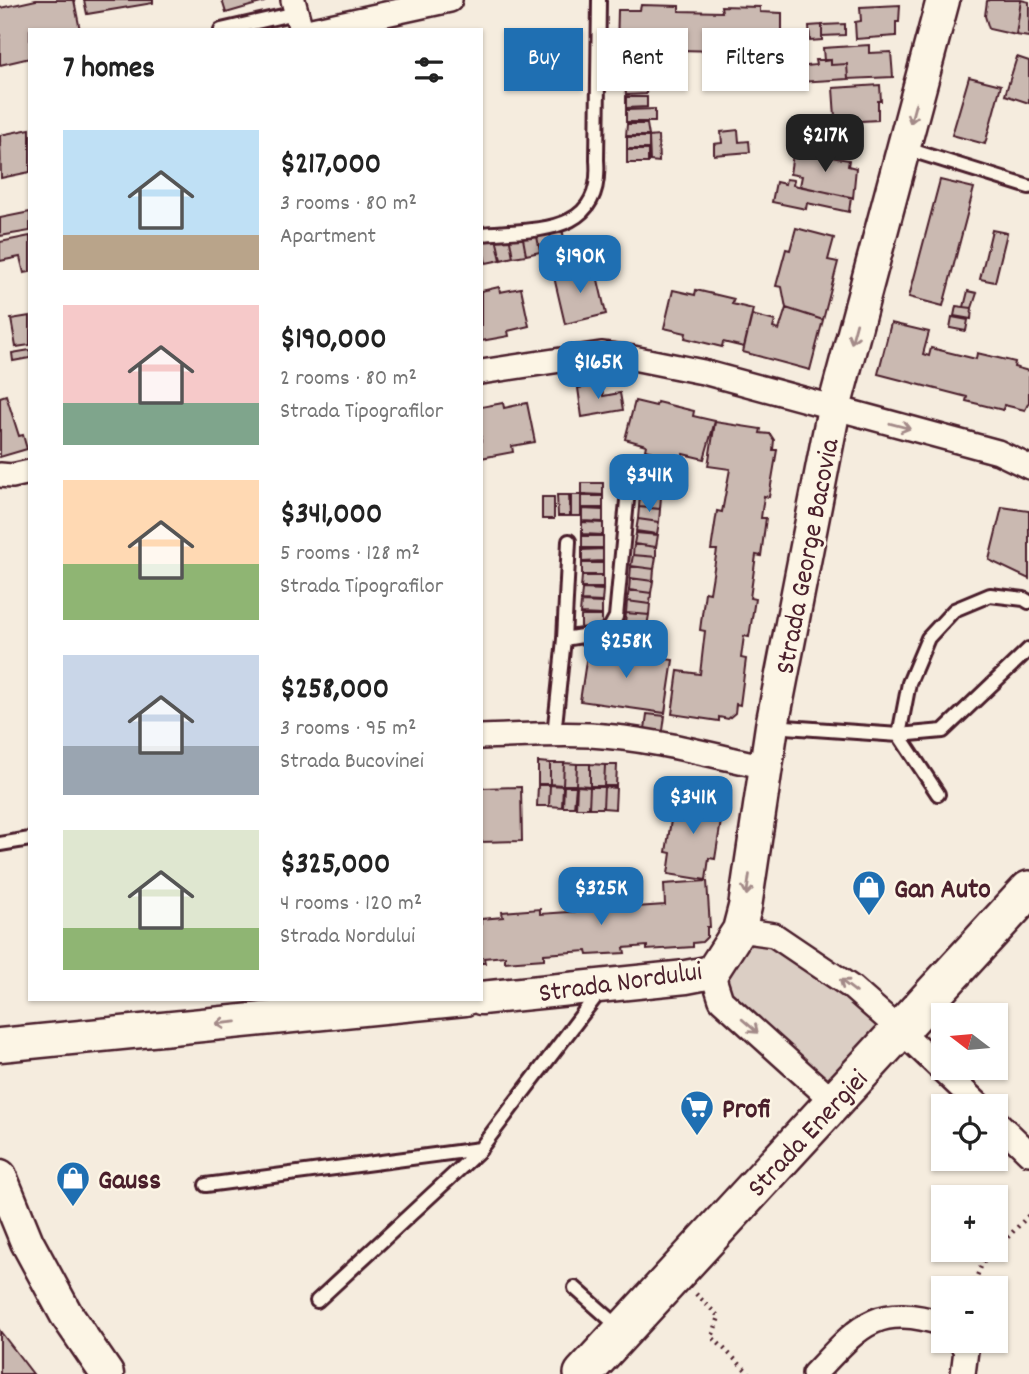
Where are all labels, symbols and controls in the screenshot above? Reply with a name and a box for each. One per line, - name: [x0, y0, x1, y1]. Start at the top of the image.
- chip: Buy: [504, 28, 583, 91]
- chip: Rent: [597, 28, 688, 91]
- chip: Filters: [702, 28, 809, 91]
- text: 7 homes: [63, 49, 155, 92]
- icon: filters: [410, 51, 448, 89]
- one-way arrow: [905, 102, 918, 124]
- pin: $217K: [776, 114, 874, 174]
- text: $217K: [802, 120, 848, 153]
- text: $217,000: [280, 145, 381, 188]
- icon: home: [119, 158, 203, 242]
- text: 3 rooms · 80 m²: [280, 188, 417, 221]
- text: Apartment: [280, 221, 376, 254]
- pin: $190K: [531, 236, 629, 295]
- text: $190K: [555, 241, 605, 274]
- text: $190,000: [280, 320, 387, 363]
- one-way arrow: [847, 321, 860, 344]
- icon: home: [119, 333, 203, 417]
- pin: $165K: [549, 342, 647, 401]
- text: $165K: [573, 347, 623, 380]
- text: 2 rooms · 80 m²: [280, 363, 417, 396]
- text: Strada Tipografilor: [280, 396, 443, 429]
- one-way arrow: [888, 420, 911, 433]
- street label: Strada George Bacovia: [767, 435, 853, 678]
- pin: $341K: [600, 454, 698, 514]
- text: $341K: [625, 460, 673, 493]
- text: $341,000: [280, 495, 382, 538]
- icon: home: [119, 508, 203, 592]
- text: 5 rooms · 128 m²: [280, 538, 420, 571]
- text: Strada Tipografilor: [280, 571, 443, 604]
- pin: $258K: [577, 620, 675, 680]
- text: $258K: [600, 626, 652, 659]
- text: $258,000: [280, 670, 389, 713]
- icon: home: [119, 683, 203, 767]
- text: 3 rooms · 95 m²: [280, 713, 416, 746]
- text: Strada Bucovinei: [280, 746, 424, 779]
- pin: $341K: [644, 776, 742, 836]
- text: $341K: [669, 782, 717, 815]
- text: $325,000: [280, 845, 390, 888]
- icon: home: [119, 858, 203, 942]
- pin: $325K: [552, 867, 650, 927]
- shop icon: Gan Auto: [850, 868, 888, 917]
- place label: Gan Auto: [894, 872, 991, 912]
- text: $325K: [574, 873, 628, 906]
- one-way arrow: [742, 873, 755, 896]
- text: 4 rooms · 120 m²: [280, 888, 422, 921]
- text: Strada Nordului: [280, 921, 415, 954]
- street label: Strada Nordului: [536, 954, 705, 1016]
- one-way arrow: [840, 978, 858, 993]
- north arrow: [931, 1003, 1008, 1080]
- map controls: [931, 1003, 1008, 1353]
- one-way arrow: [215, 1017, 238, 1030]
- one-way arrow: [741, 1018, 759, 1034]
- street label: Strada Energiei: [740, 1063, 880, 1208]
- supermarket icon: Profi: [678, 1088, 716, 1137]
- place label: Profi: [722, 1092, 771, 1132]
- button: locate: [931, 1094, 1008, 1171]
- shop icon: Gauss: [54, 1159, 92, 1208]
- place label: Gauss: [98, 1163, 161, 1203]
- button: +: [931, 1185, 1008, 1262]
- button: −: [931, 1276, 1008, 1353]

